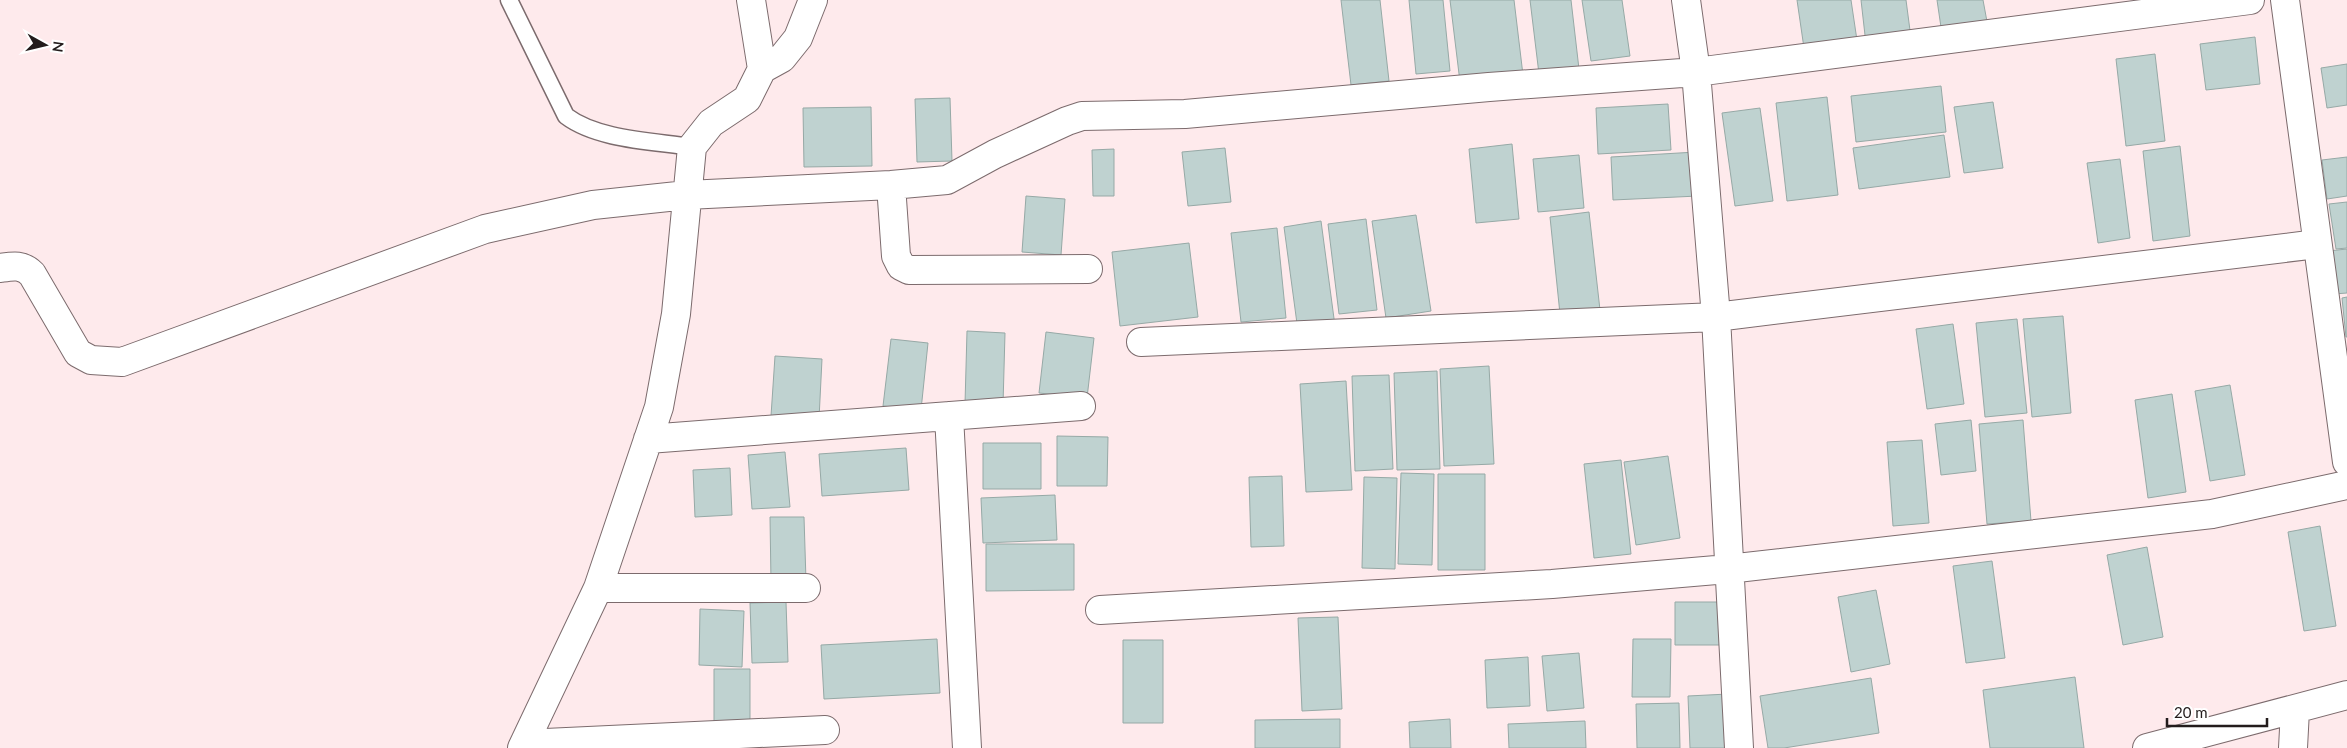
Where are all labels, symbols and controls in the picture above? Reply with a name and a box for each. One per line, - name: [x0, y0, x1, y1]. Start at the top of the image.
- north arrow: [20, 20, 70, 70]
- text: N: [49, 40, 68, 53]
- scale bar: [2167, 696, 2267, 728]
- text: 20 m: [2174, 703, 2208, 721]

